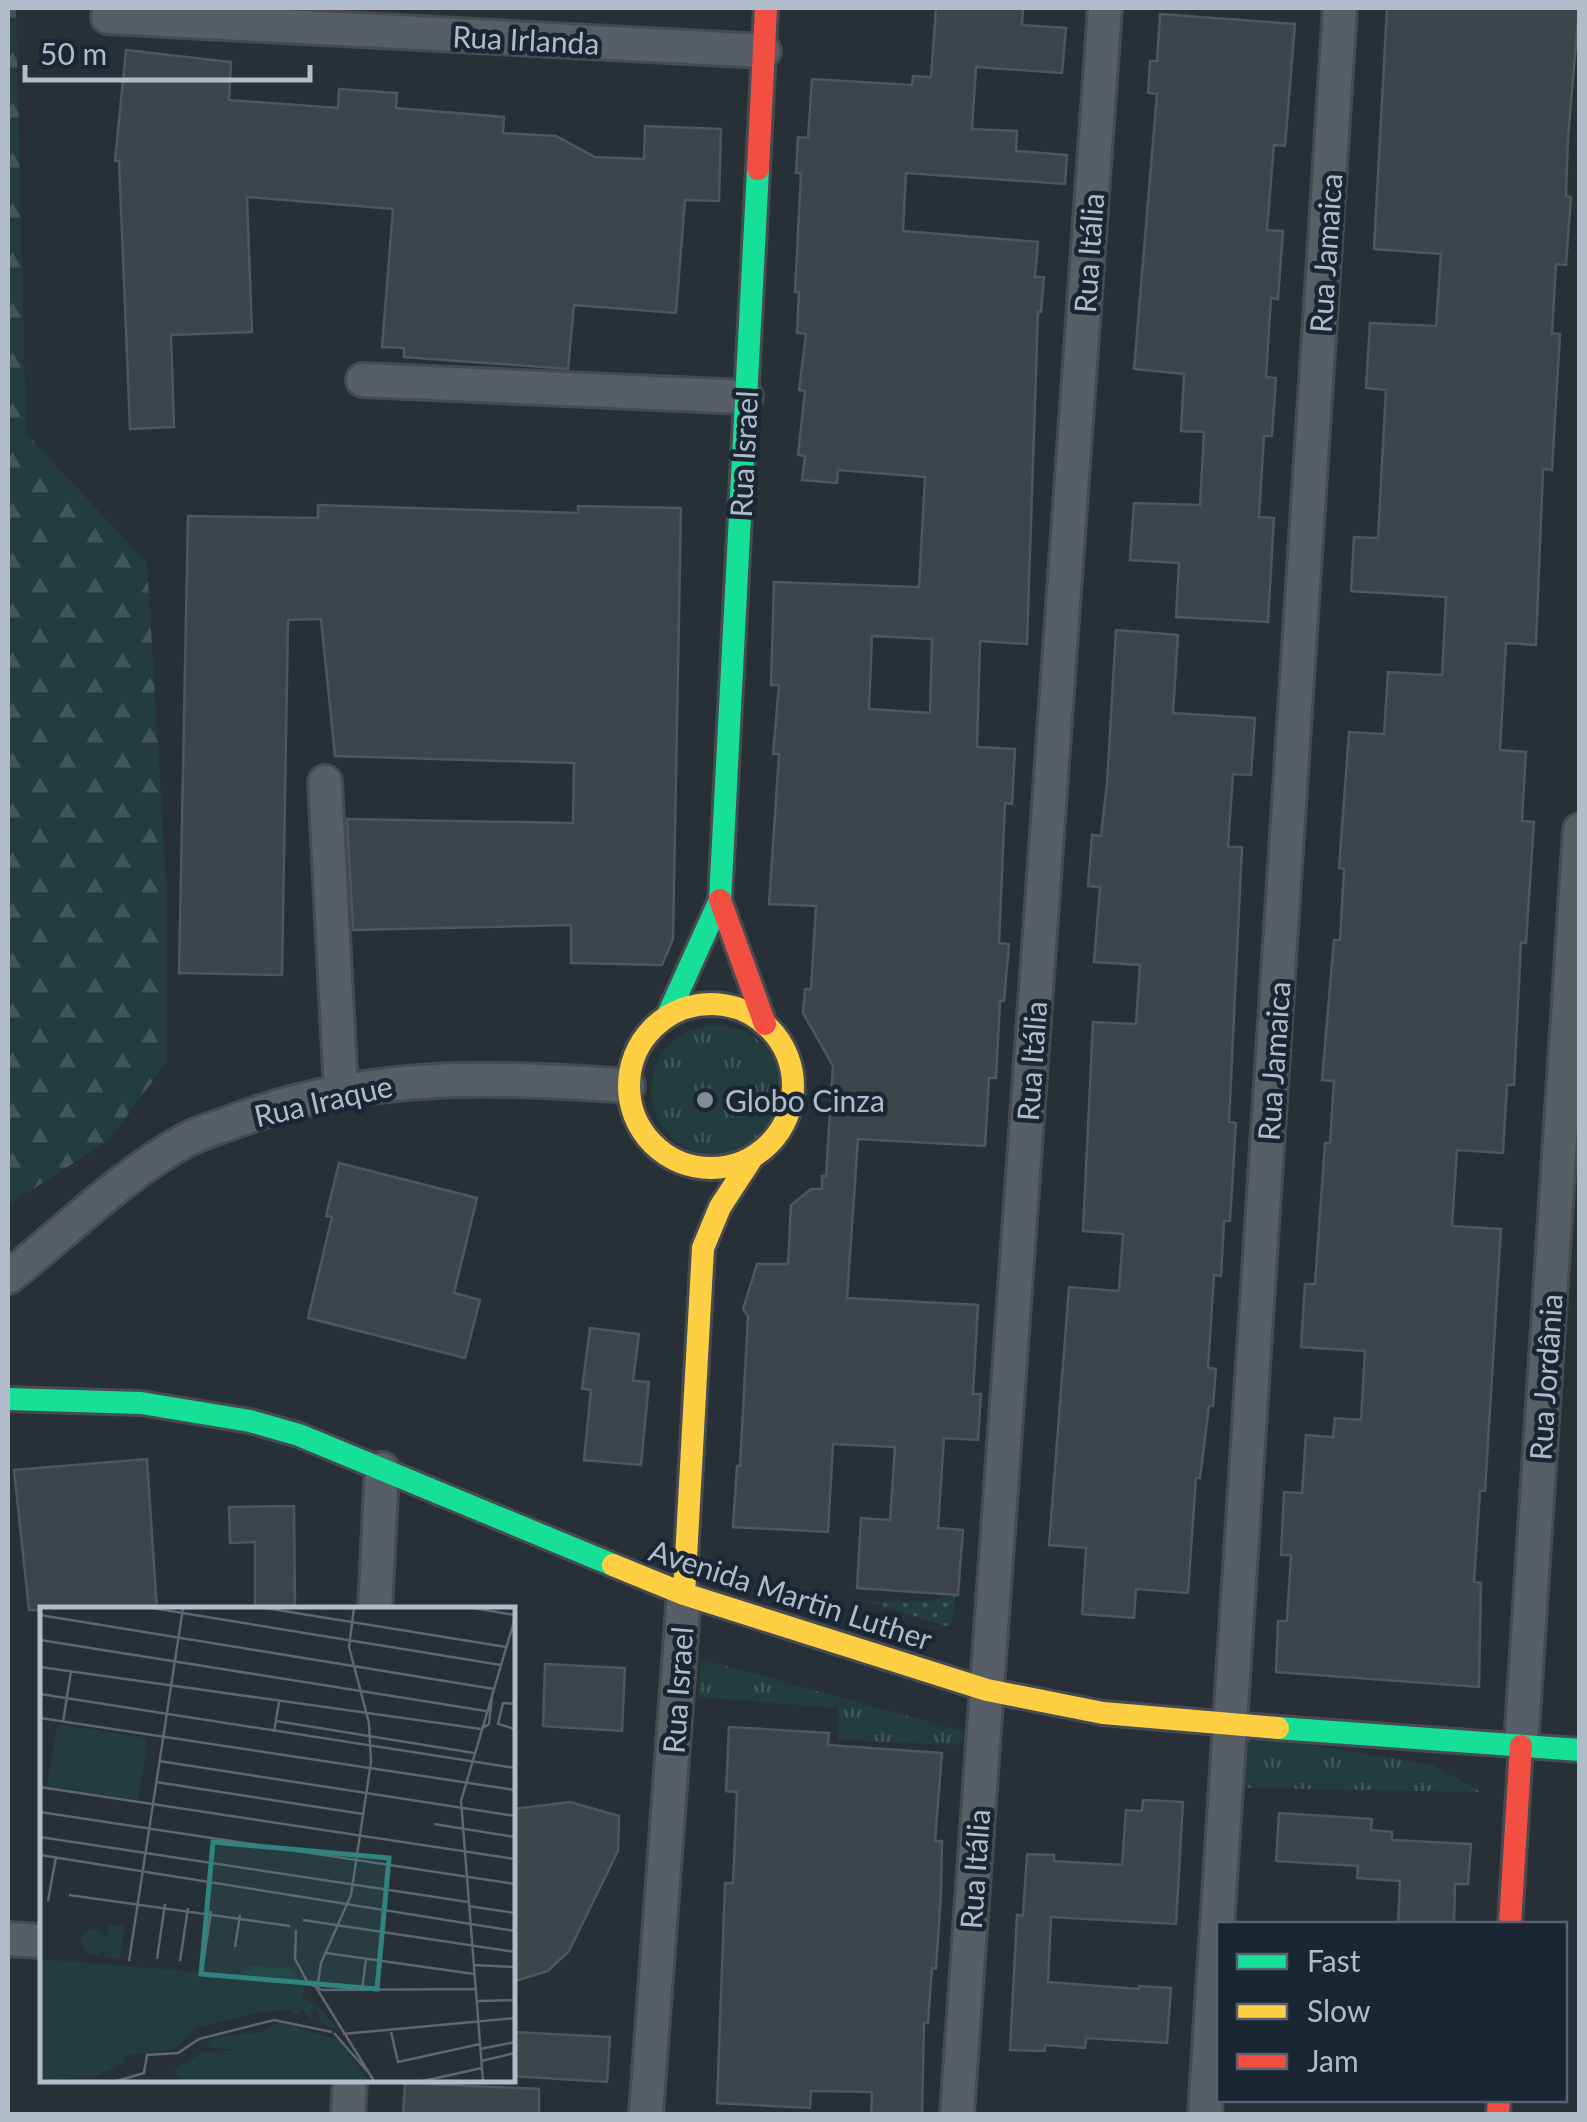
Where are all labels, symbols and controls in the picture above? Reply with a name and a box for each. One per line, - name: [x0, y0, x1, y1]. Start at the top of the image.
- street label: Rua Irlanda: [452, 17, 600, 61]
- scale bar: [25, 20, 310, 82]
- text: 50 m: [40, 35, 107, 71]
- street label: Rua Jamaica: [1301, 172, 1349, 334]
- street label: Rua Itália: [1066, 192, 1110, 314]
- street label: Rua Israel: [722, 390, 764, 518]
- street label: Rua Jamaica: [1249, 980, 1297, 1142]
- street label: Rua Itália: [1009, 1000, 1053, 1122]
- street label: Rua Iraque: [250, 1067, 396, 1133]
- place label: Globo Cinza: [725, 1082, 885, 1118]
- marker: Globo Cinza: [694, 1089, 716, 1111]
- street label: Rua Jordânia: [1521, 1293, 1569, 1461]
- street label: Avenida Martin Luther: [645, 1531, 937, 1657]
- inset map: [40, 1607, 515, 2082]
- street label: Rua Israel: [655, 1625, 699, 1755]
- street label: Rua Itália: [952, 1808, 996, 1930]
- legend: [1217, 1922, 1567, 2102]
- text: Fast: [1307, 1942, 1361, 1978]
- text: Slow: [1307, 1992, 1371, 2028]
- text: Jam: [1307, 2042, 1359, 2078]

